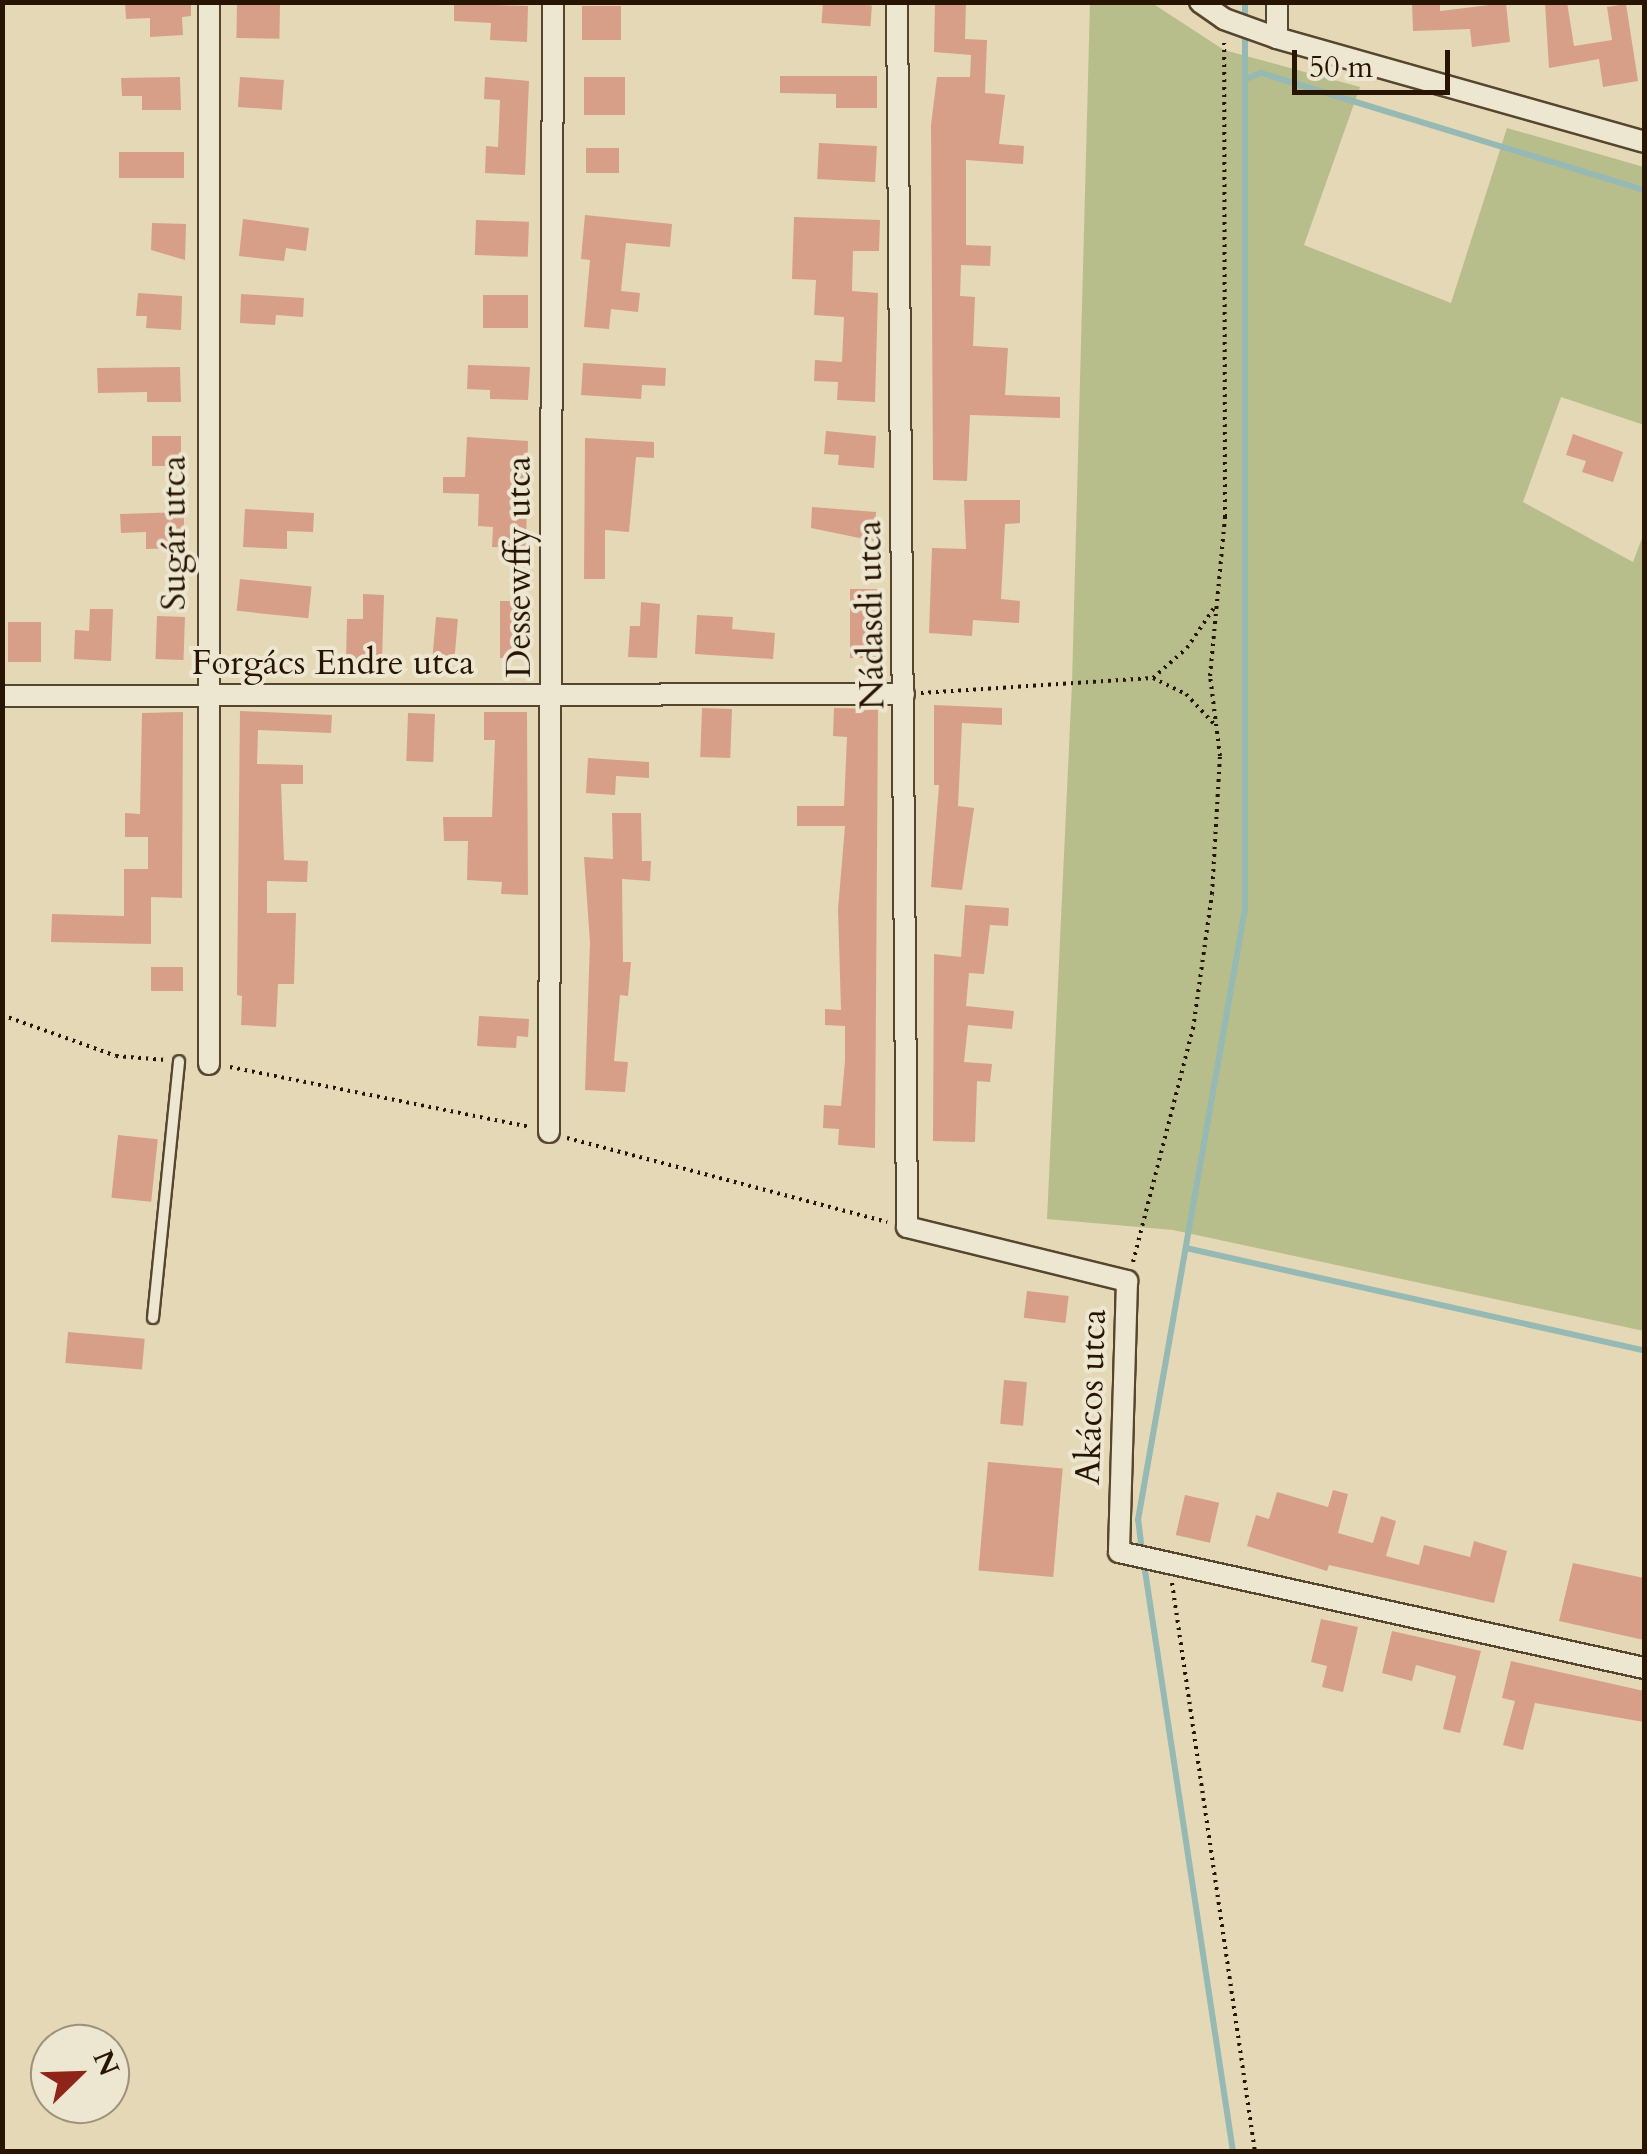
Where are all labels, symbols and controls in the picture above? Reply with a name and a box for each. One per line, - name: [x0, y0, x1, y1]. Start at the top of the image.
- scale bar: [1297, 30, 1454, 92]
- text: 50 m: [1309, 47, 1373, 88]
- street label: Sugár utca: [153, 455, 195, 611]
- street label: Dessewffy utca: [498, 456, 540, 678]
- street label: Nádasdi utca: [848, 520, 894, 710]
- street label: Forgács Endre utca: [192, 642, 474, 684]
- street label: Akácos utca: [1067, 1308, 1115, 1486]
- north arrow: [30, 2024, 130, 2124]
- text: N: [84, 2044, 128, 2082]

